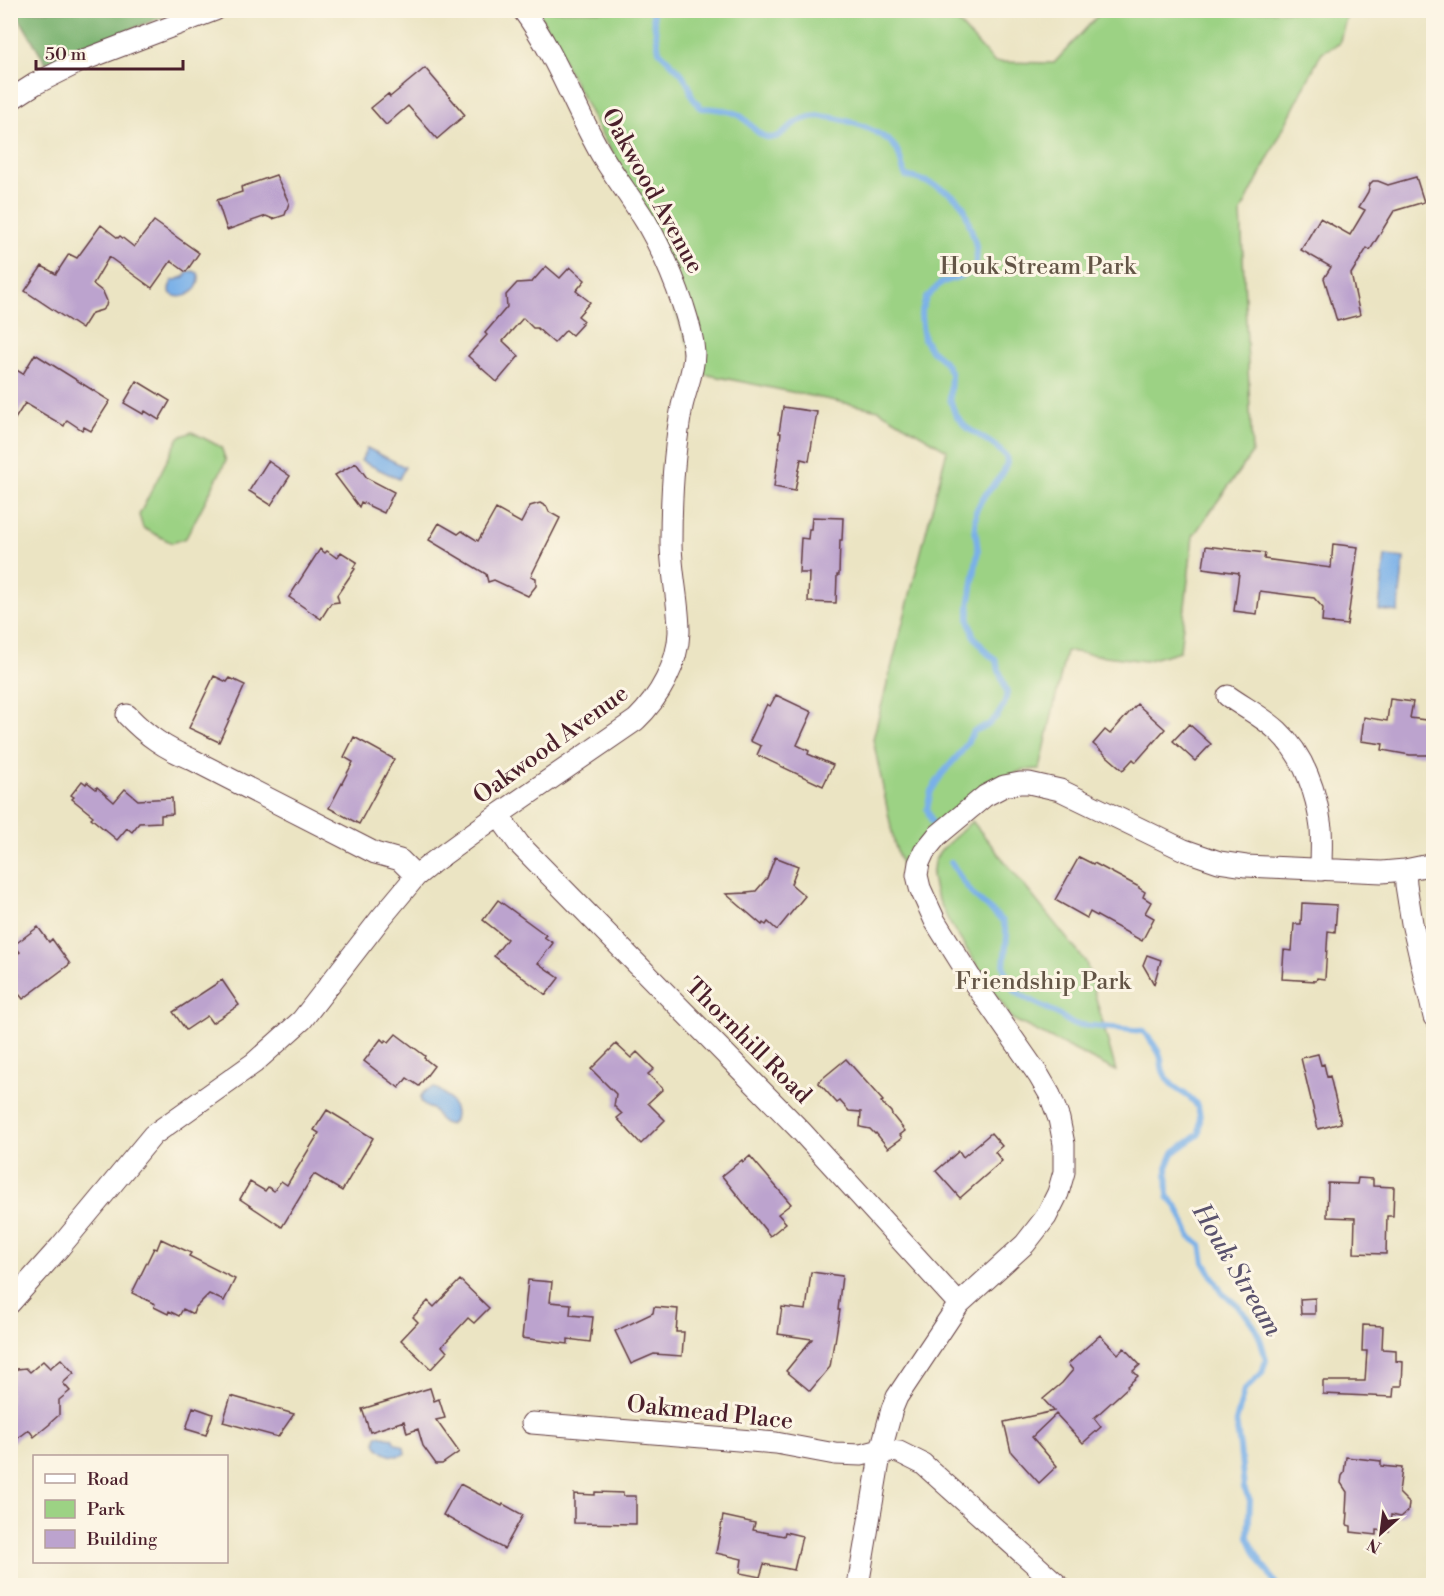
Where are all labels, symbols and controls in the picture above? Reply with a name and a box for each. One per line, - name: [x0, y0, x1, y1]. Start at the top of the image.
- scale bar: [36, 33, 183, 71]
- text: 50 m: [45, 43, 87, 66]
- street label: Oakwood Avenue: [594, 103, 710, 279]
- park label: Houk Stream Park: [940, 252, 1138, 282]
- street label: Oakwood Avenue: [468, 679, 634, 811]
- park label: Friendship Park: [955, 967, 1132, 997]
- street label: Thornhill Road: [679, 972, 818, 1111]
- water label: Houk Stream: [1184, 1197, 1290, 1343]
- street label: Oakmead Place: [625, 1389, 795, 1437]
- legend: [33, 1455, 228, 1563]
- text: Road: [87, 1468, 130, 1491]
- text: Park: [87, 1498, 126, 1521]
- north arrow: [1351, 1503, 1411, 1563]
- text: Building: [86, 1528, 158, 1551]
- text: N: [1364, 1533, 1385, 1557]

